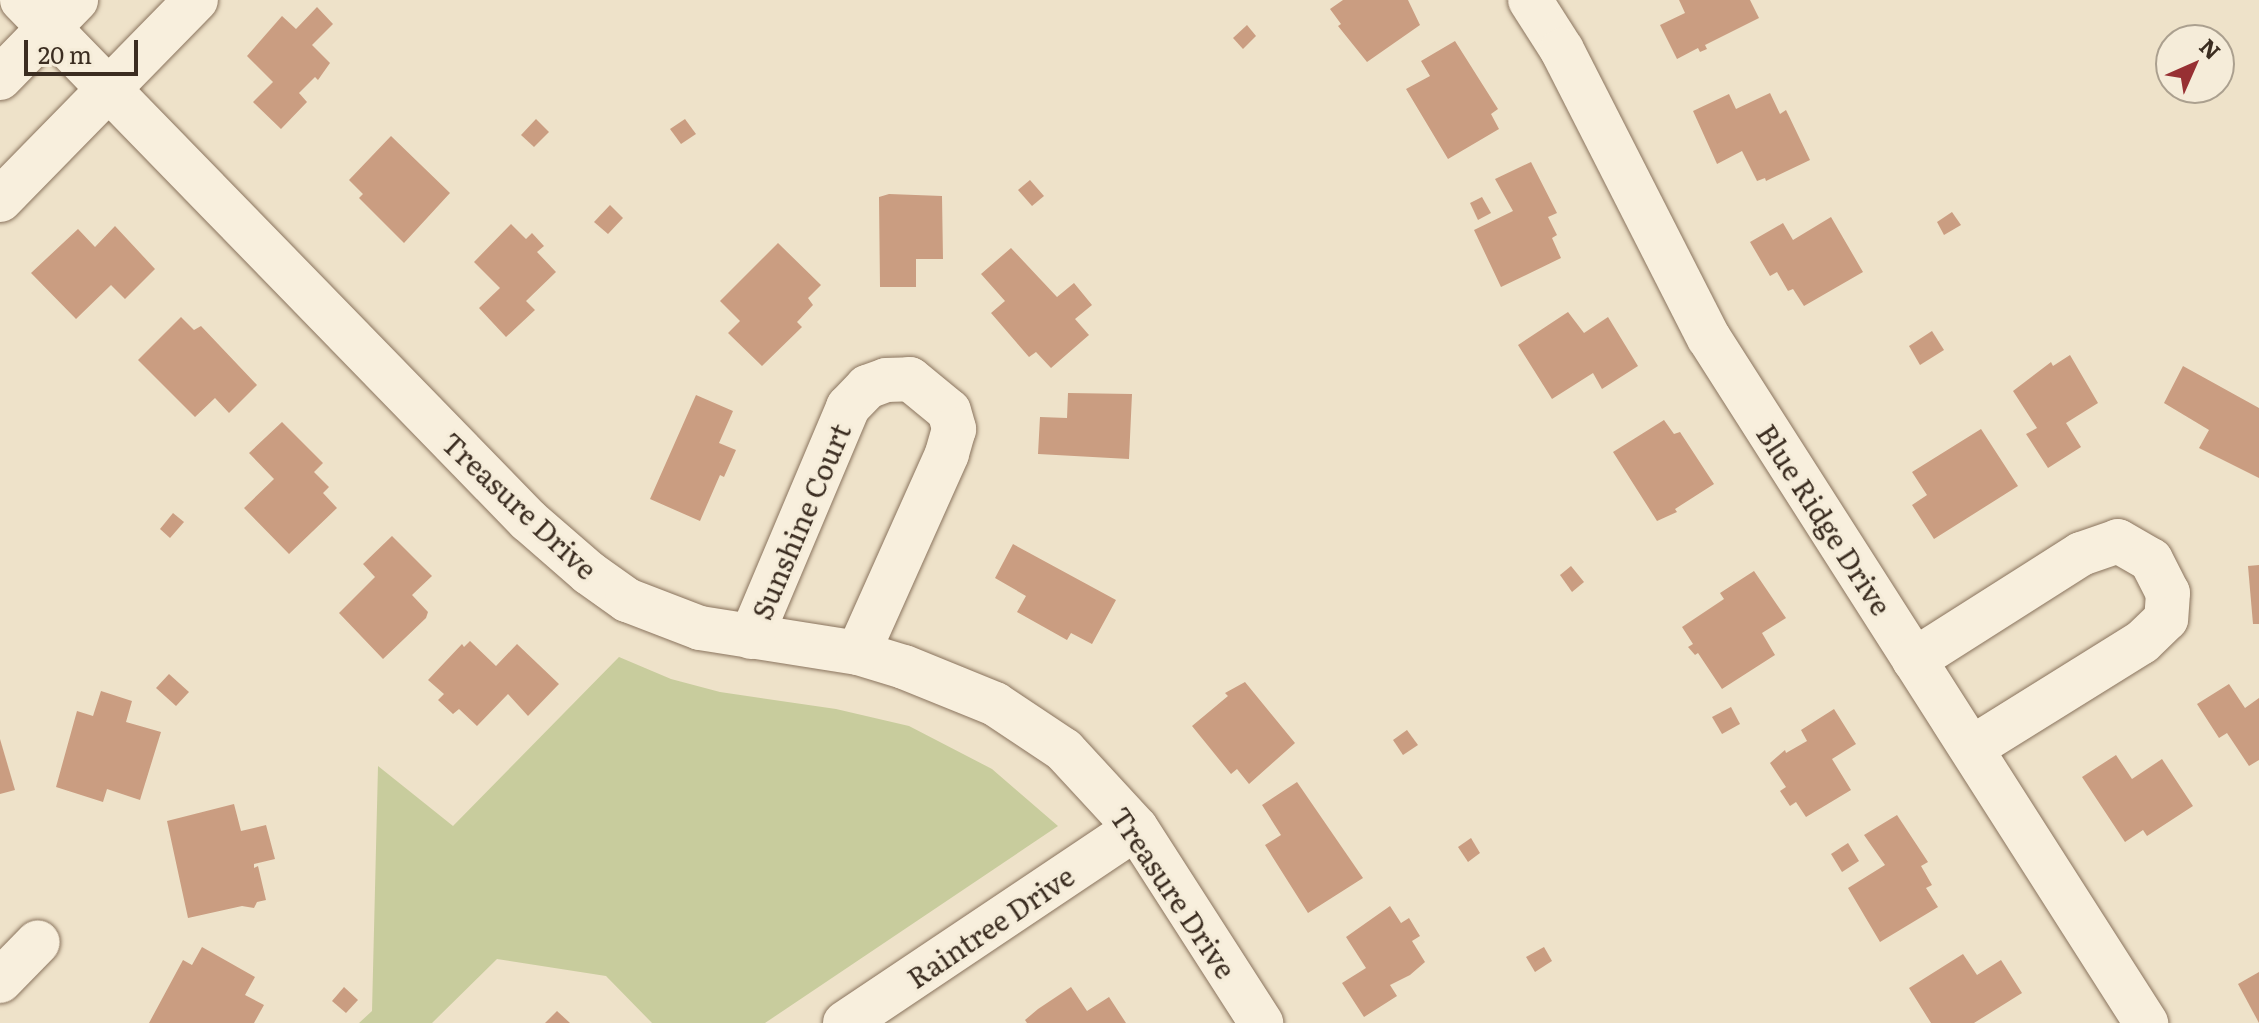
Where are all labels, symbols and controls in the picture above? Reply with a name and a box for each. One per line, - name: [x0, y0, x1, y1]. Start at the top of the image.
- scale bar: [28, 24, 142, 74]
- north arrow: [2155, 24, 2235, 104]
- text: N: [2193, 30, 2229, 66]
- text: 20 m: [38, 36, 92, 71]
- street label: Blue Ridge Drive: [1751, 417, 1899, 621]
- street label: Sunshine Court: [744, 418, 856, 624]
- street label: Treasure Drive: [436, 425, 604, 585]
- street label: Treasure Drive: [1104, 800, 1244, 984]
- street label: Raintree Drive: [900, 858, 1080, 994]

